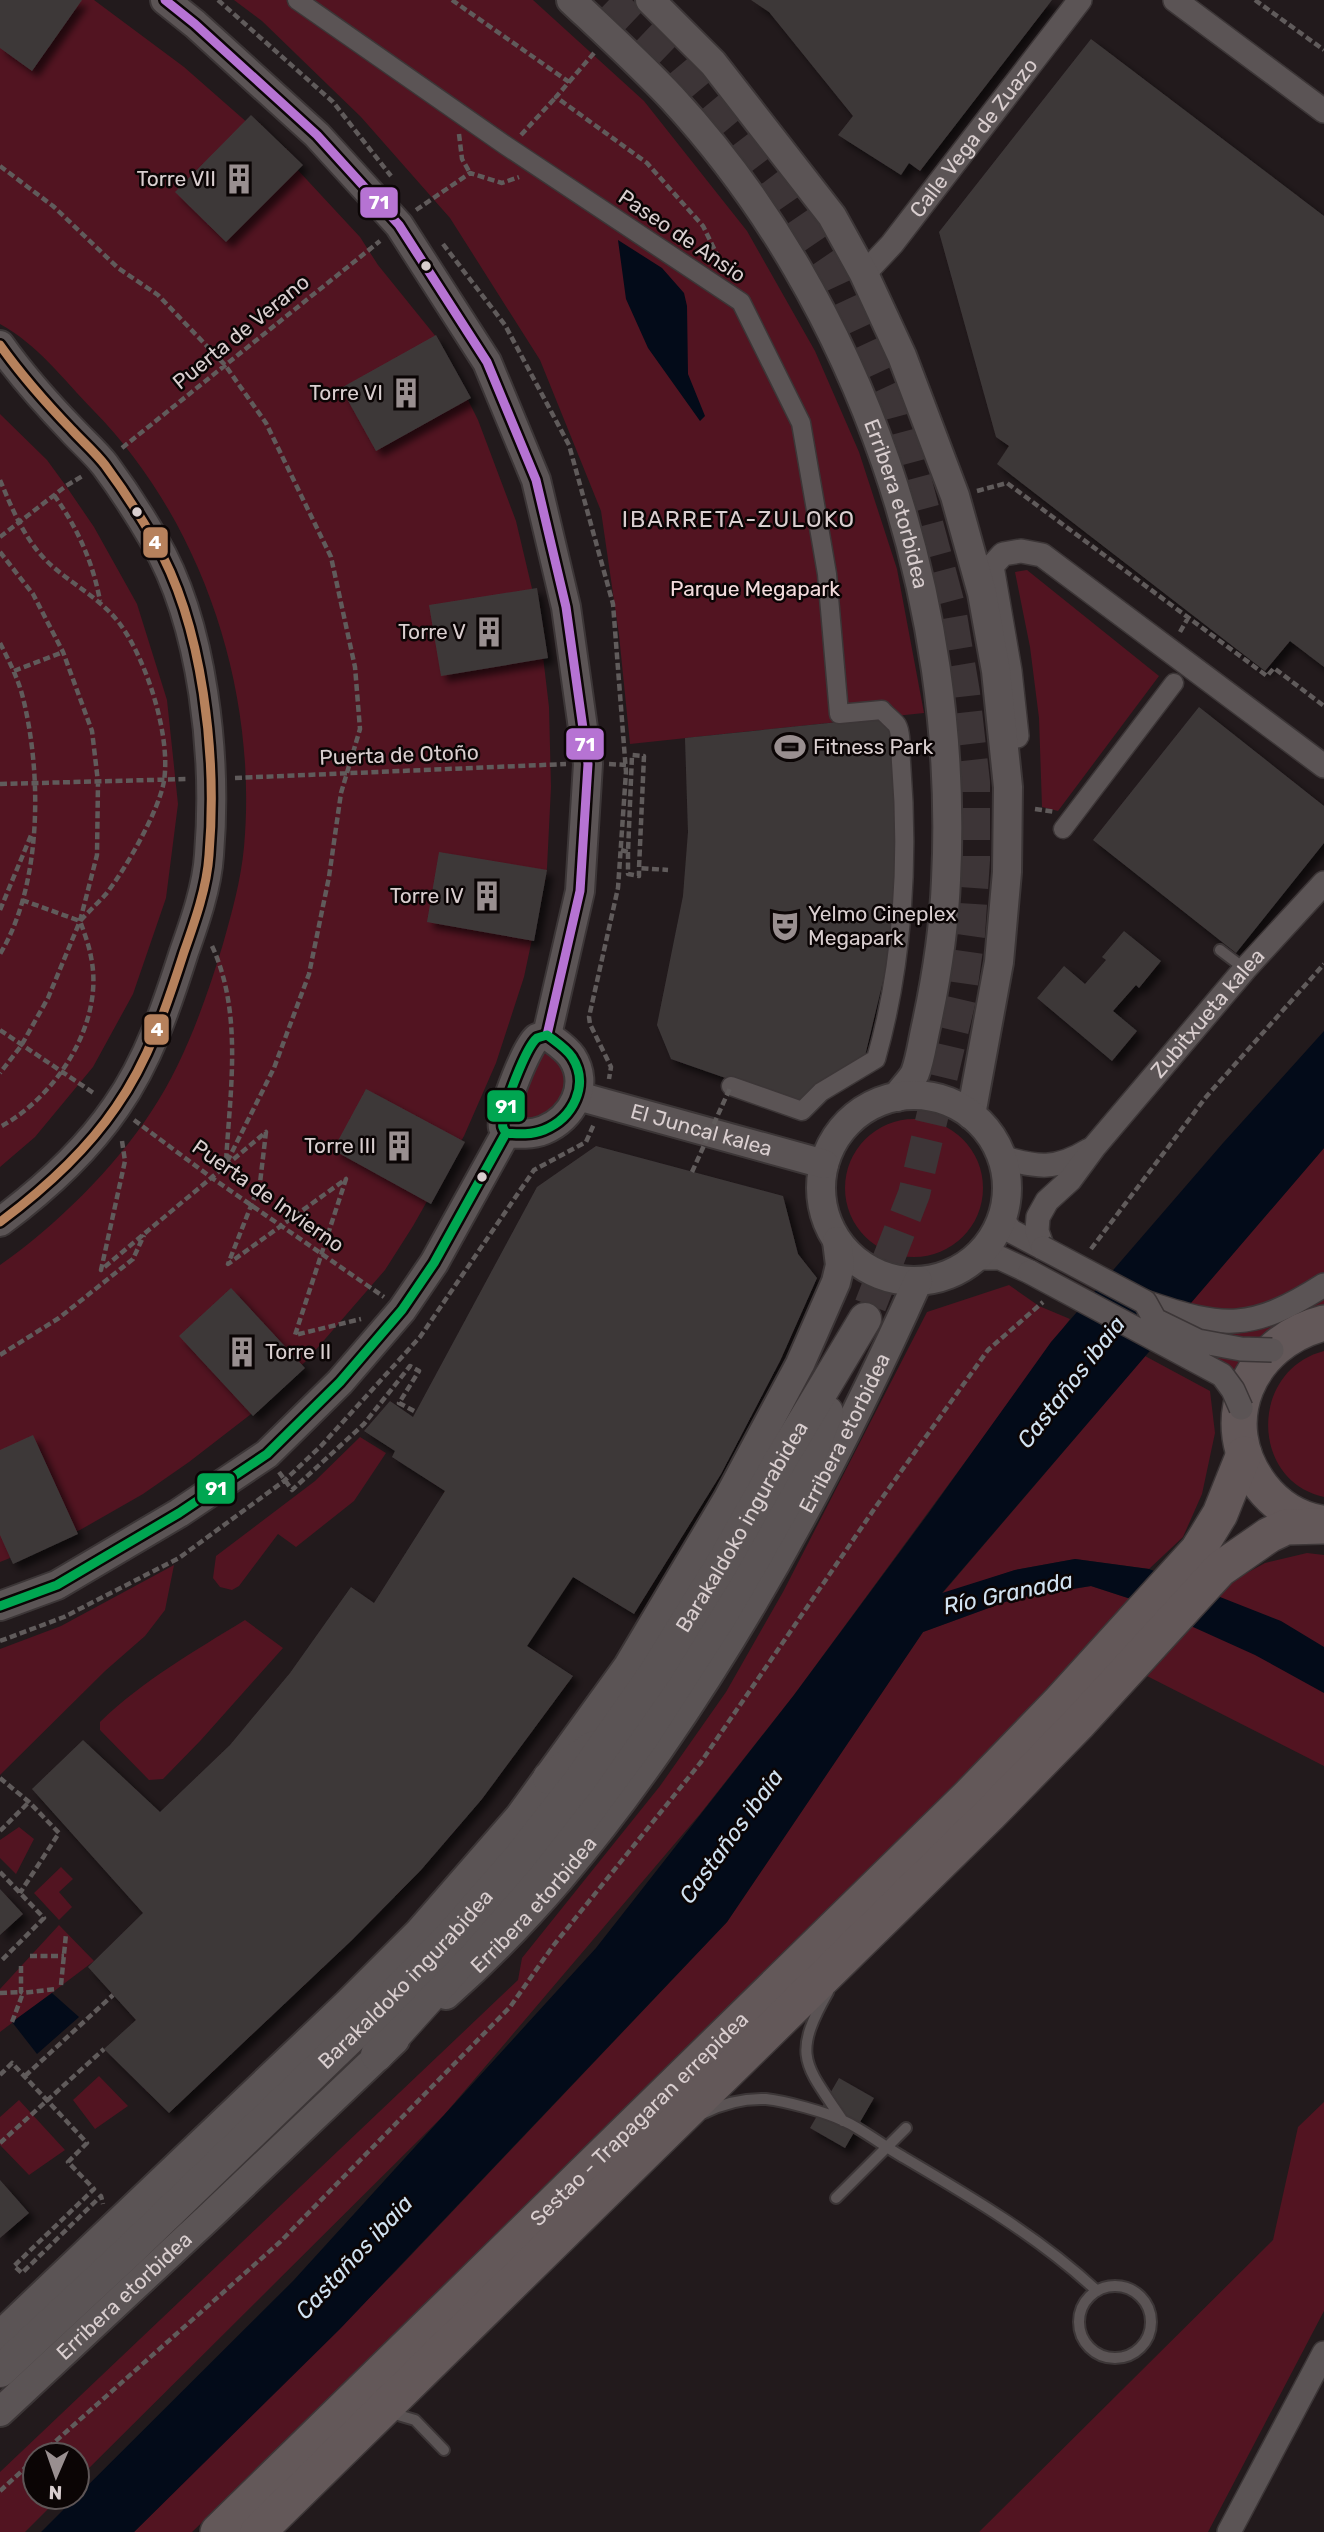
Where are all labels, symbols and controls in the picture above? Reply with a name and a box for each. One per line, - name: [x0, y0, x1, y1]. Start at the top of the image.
- street label: Calle Vega de Zuazo: [904, 53, 1043, 222]
- building icon: Torre VII: [222, 162, 256, 196]
- place label: Torre VII: [136, 166, 216, 191]
- street label: Paseo de Ansio: [614, 184, 751, 287]
- line badge: 71: [359, 186, 399, 219]
- text: 71: [369, 191, 389, 214]
- unlabelled marker: [419, 259, 433, 273]
- street label: Puerta de Verano: [167, 269, 314, 394]
- building icon: Torre VI: [389, 376, 423, 410]
- place label: Torre VI: [309, 380, 383, 405]
- street label: Erribera etorbidea: [859, 415, 934, 591]
- unlabelled marker: [130, 505, 144, 519]
- district label: IBARRETA-ZULOKO: [622, 505, 856, 533]
- line badge: 4: [142, 526, 169, 559]
- text: 4: [149, 531, 162, 554]
- park label: Parque Megapark: [670, 576, 840, 601]
- building icon: Torre V: [472, 615, 506, 649]
- place label: Torre V: [398, 619, 466, 644]
- line badge: 71: [565, 727, 605, 761]
- sports icon: Fitness Park: [773, 730, 807, 764]
- text: 71: [575, 733, 595, 756]
- place label: Fitness Park: [813, 734, 933, 759]
- street label: Puerta de Otoño: [319, 739, 479, 770]
- building icon: Torre IV: [470, 879, 504, 913]
- place label: Torre IV: [390, 883, 464, 908]
- place label: Yelmo Cineplex Megapark: [808, 901, 957, 950]
- theatre icon: Yelmo Cineplex Megapark: [768, 909, 802, 943]
- street label: Zubitxueta kalea: [1145, 943, 1270, 1083]
- line badge: 4: [143, 1013, 170, 1046]
- text: 4: [151, 1018, 164, 1041]
- line badge: 91: [486, 1089, 526, 1123]
- text: 91: [495, 1095, 517, 1118]
- street label: El Juncal kalea: [628, 1098, 775, 1161]
- building icon: Torre III: [382, 1129, 416, 1163]
- place label: Torre III: [304, 1133, 376, 1158]
- street label: Puerta de Invierno: [188, 1134, 349, 1257]
- unlabelled marker: [475, 1170, 489, 1184]
- water label: Castaños ibaia: [1011, 1311, 1131, 1453]
- building icon: Torre II: [225, 1335, 259, 1369]
- place label: Torre II: [265, 1339, 331, 1364]
- street label: Erribera etorbidea: [793, 1349, 895, 1517]
- street label: Barakaldoko ingurabidea: [670, 1416, 813, 1637]
- line badge: 91: [196, 1472, 236, 1505]
- text: 91: [205, 1477, 227, 1500]
- water label: Río Granada: [941, 1566, 1075, 1620]
- water label: Castaños ibaia: [673, 1763, 789, 1909]
- street label: Erribera etorbidea: [465, 1831, 602, 1978]
- street label: Barakaldoko ingurabidea: [313, 1884, 498, 2074]
- street label: Sestao - Trapagaran errepidea: [525, 2006, 753, 2231]
- water label: Castaños ibaia: [289, 2189, 419, 2325]
- street label: Erribera etorbidea: [51, 2227, 197, 2365]
- north arrow: [21, 2441, 91, 2511]
- text: N: [48, 2481, 63, 2504]

